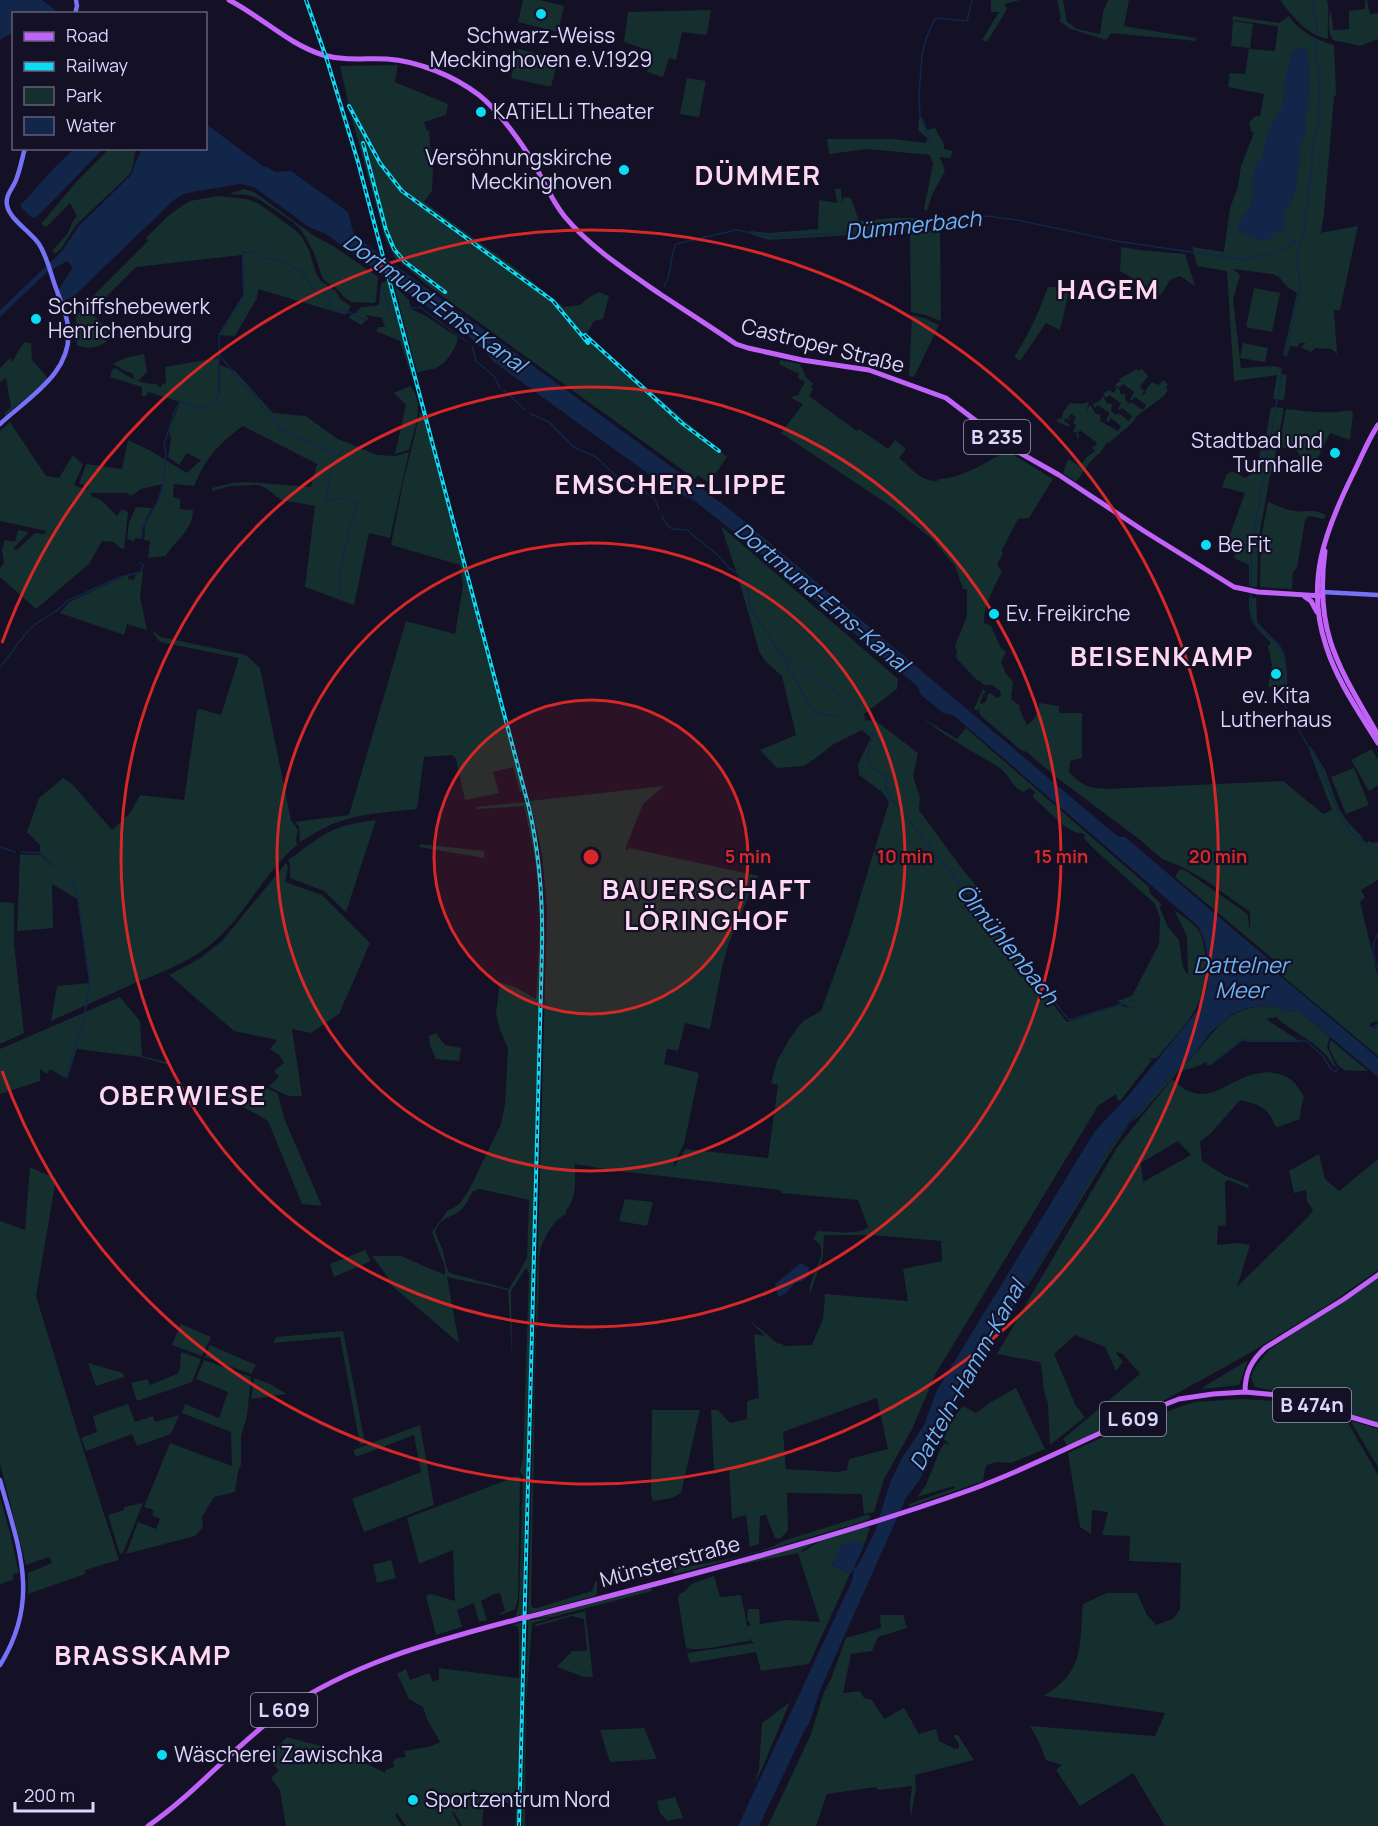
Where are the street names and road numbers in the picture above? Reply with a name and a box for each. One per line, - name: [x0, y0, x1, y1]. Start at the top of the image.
- street label: Castroper Straße: [739, 311, 908, 379]
- road number: B 235: [964, 420, 1030, 454]
- road number: B 474n: [1273, 1388, 1351, 1422]
- road number: L 609: [1100, 1402, 1166, 1436]
- street label: Münsterstraße: [597, 1529, 743, 1593]
- road number: L 609: [251, 1693, 317, 1727]

